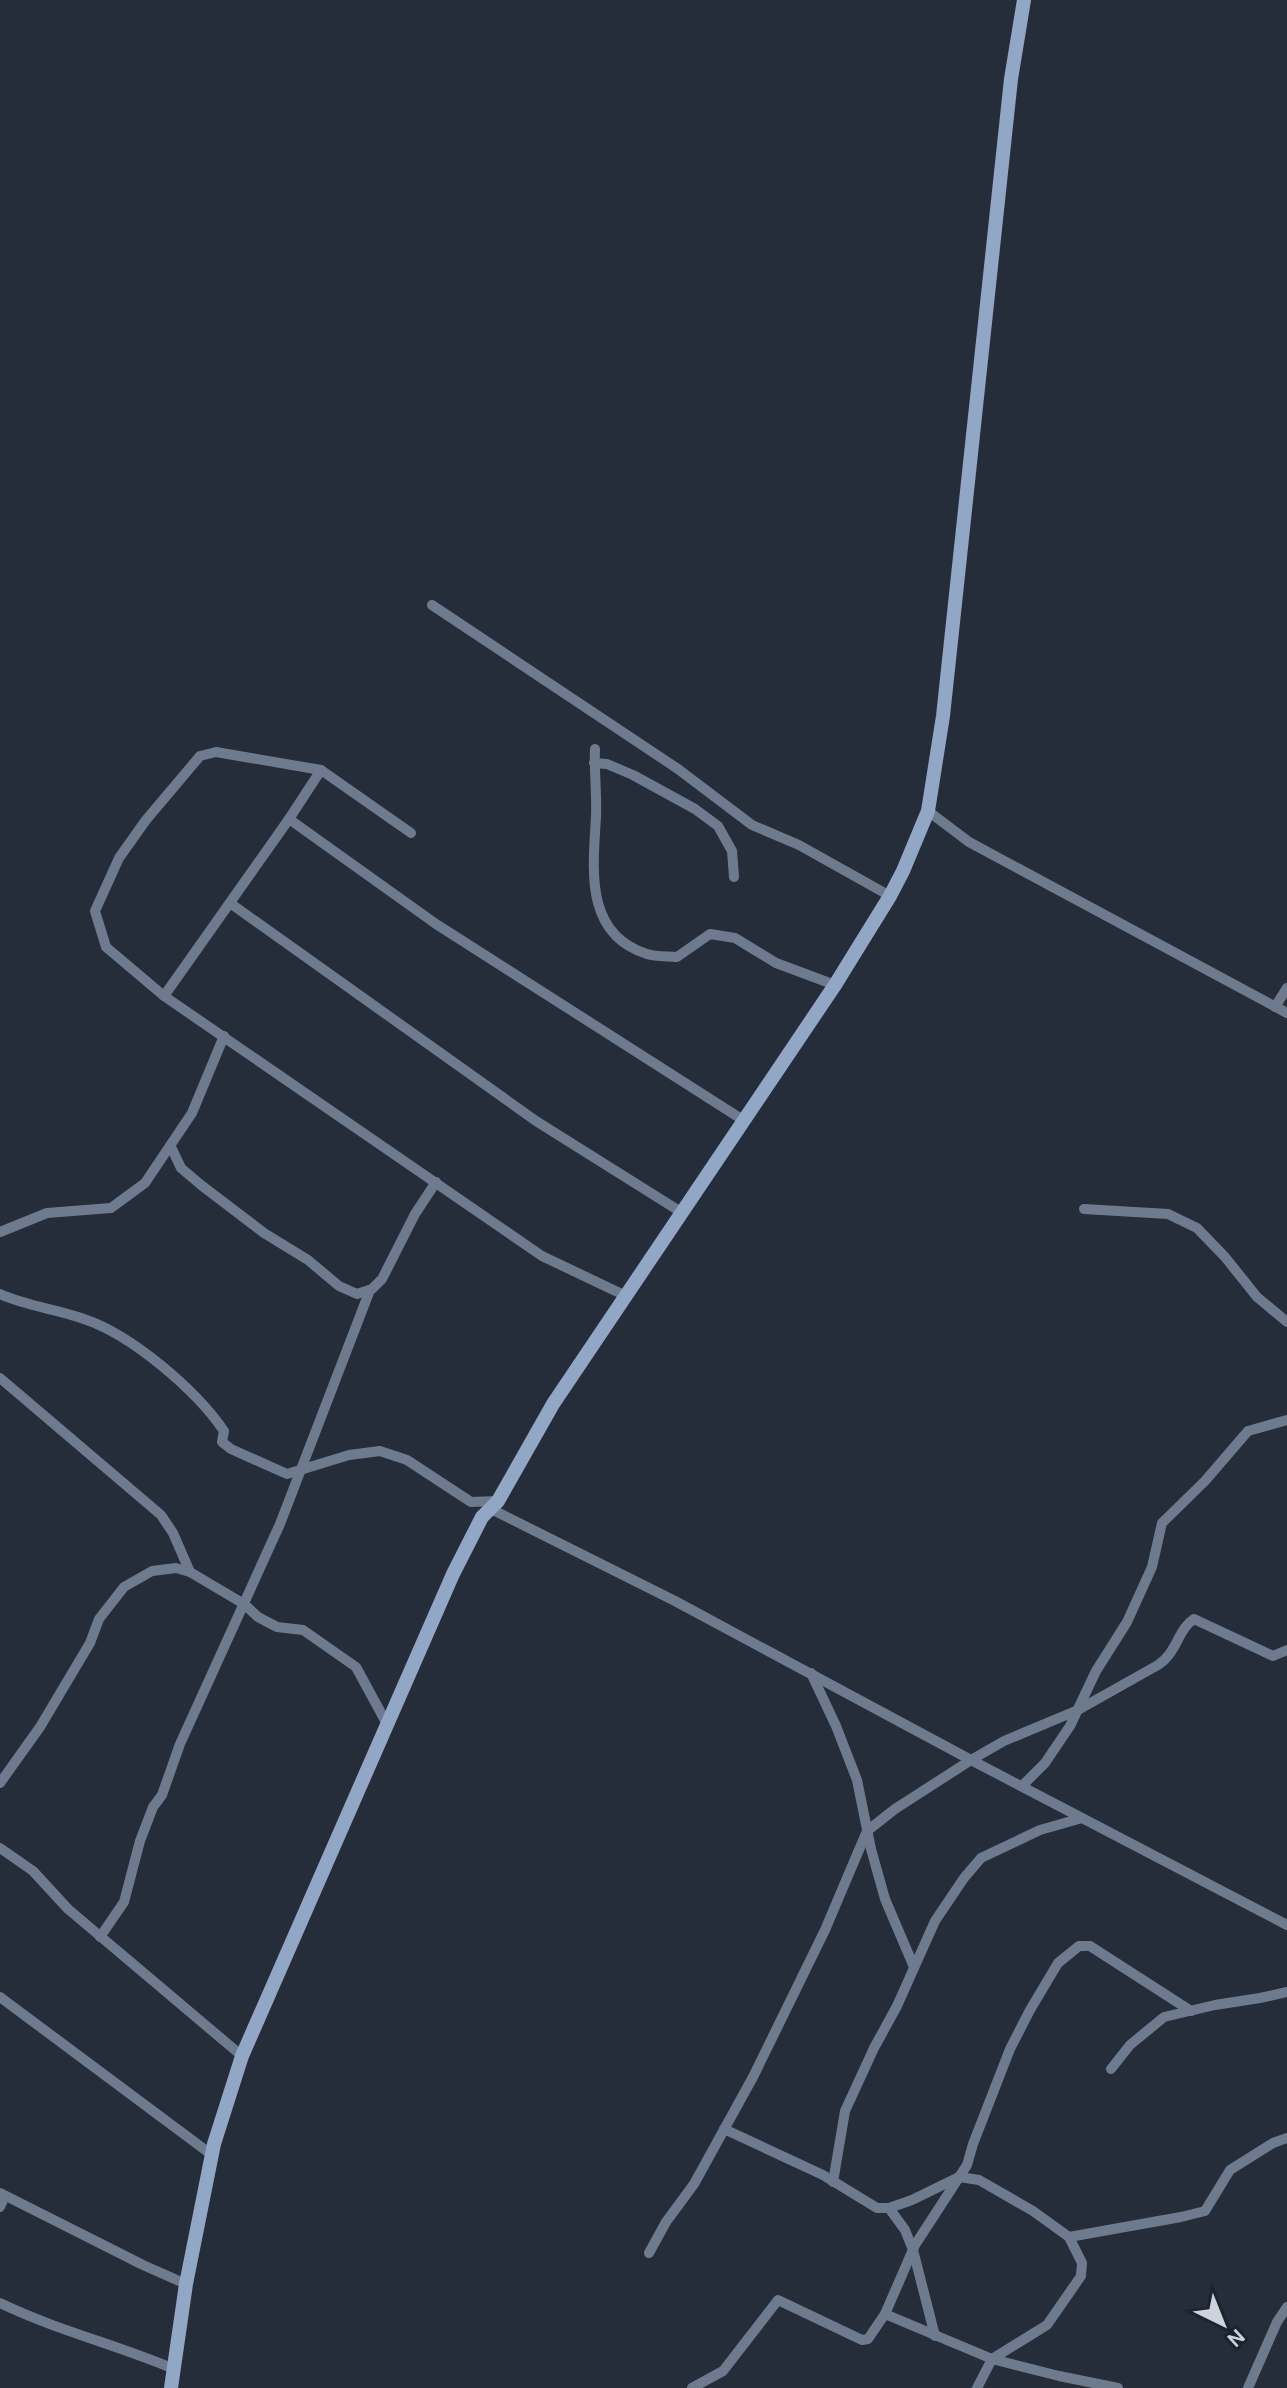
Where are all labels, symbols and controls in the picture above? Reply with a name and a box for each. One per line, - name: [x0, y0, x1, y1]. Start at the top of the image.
- north arrow: [1183, 2284, 1263, 2364]
- text: N: [1221, 2323, 1251, 2353]

